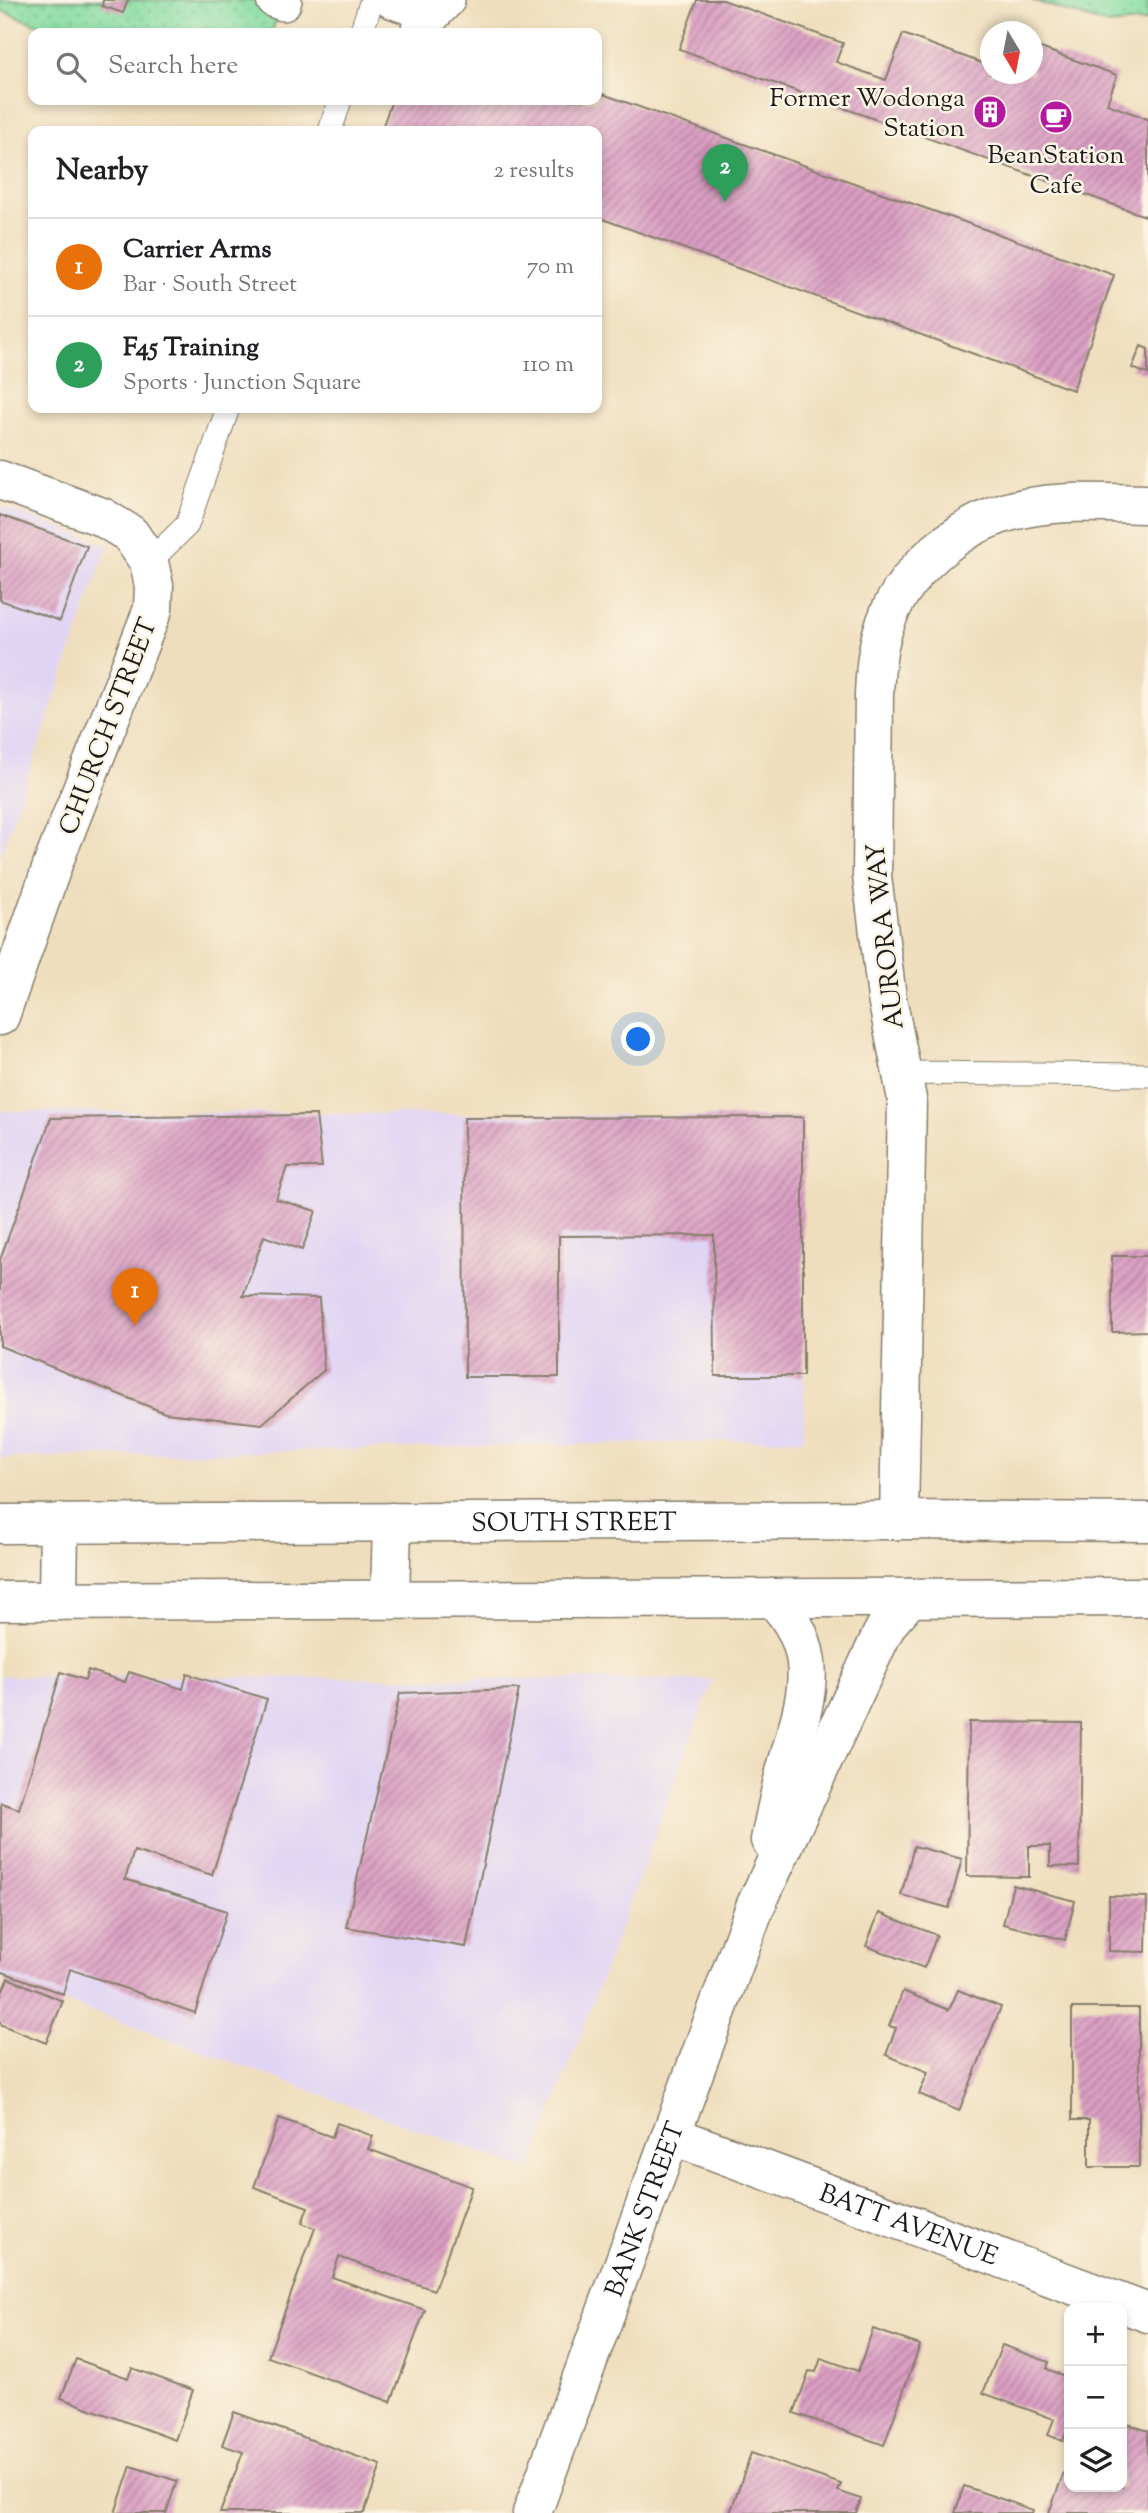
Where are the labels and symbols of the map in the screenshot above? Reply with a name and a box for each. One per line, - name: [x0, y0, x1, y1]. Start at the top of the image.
- north arrow: [980, 21, 1043, 84]
- place label: Former Wodonga Station: [769, 81, 965, 148]
- building icon: Former Wodonga Station: [971, 93, 1009, 131]
- cafe icon: BeanStation Cafe: [1037, 98, 1075, 136]
- place label: BeanStation Cafe: [987, 138, 1125, 205]
- pin: 2: [702, 144, 748, 202]
- street label: CHURCH STREET: [51, 613, 168, 841]
- street label: AURORA WAY: [858, 841, 915, 1031]
- your location: [621, 1022, 655, 1056]
- pin: 1: [112, 1268, 158, 1326]
- street label: SOUTH STREET: [471, 1505, 677, 1543]
- street label: BANK STREET: [597, 2117, 695, 2303]
- street label: BATT AVENUE: [813, 2176, 1003, 2277]

